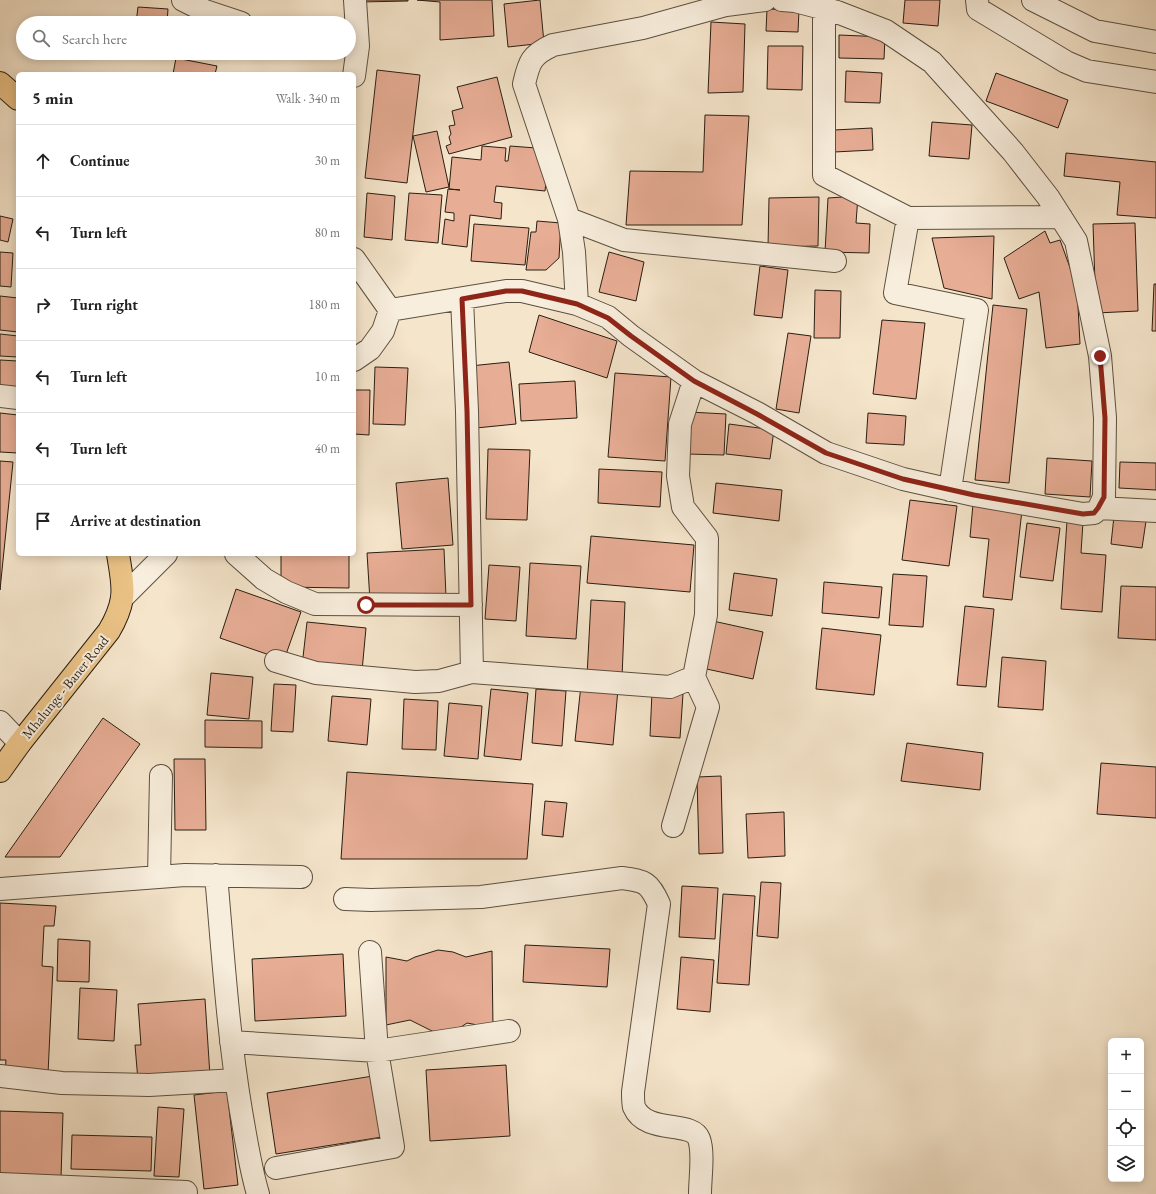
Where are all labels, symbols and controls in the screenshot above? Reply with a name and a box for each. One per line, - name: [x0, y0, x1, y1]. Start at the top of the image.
- search box: [16, 16, 356, 60]
- icon: search: [30, 27, 52, 49]
- text: Search here: [62, 29, 127, 48]
- text: 5 min: [32, 87, 73, 109]
- text: Walk · 340 m: [276, 90, 340, 107]
- icon: ahead: [32, 150, 54, 172]
- text: Continue: [70, 151, 130, 170]
- text: 30 m: [315, 152, 340, 169]
- icon: left: [32, 222, 54, 244]
- text: Turn left: [70, 223, 127, 242]
- text: 80 m: [315, 224, 340, 241]
- icon: right: [32, 294, 54, 316]
- text: Turn right: [70, 295, 138, 314]
- text: 180 m: [309, 296, 340, 313]
- route end: [1091, 347, 1109, 365]
- icon: left: [32, 366, 54, 388]
- text: Turn left: [70, 367, 127, 386]
- text: 10 m: [315, 368, 340, 385]
- icon: left: [32, 438, 54, 460]
- text: Turn left: [70, 439, 127, 458]
- text: 40 m: [315, 440, 340, 457]
- icon: arrive: [32, 510, 54, 532]
- text: Arrive at destination: [70, 511, 201, 530]
- route start: [357, 596, 375, 614]
- street label: Mhalunge - Baner Road: [18, 631, 113, 742]
- map controls: [1108, 1038, 1144, 1182]
- button: +: [1108, 1038, 1144, 1074]
- button: −: [1108, 1074, 1144, 1110]
- button: locate: [1108, 1110, 1144, 1146]
- button: layers: [1108, 1146, 1144, 1182]

